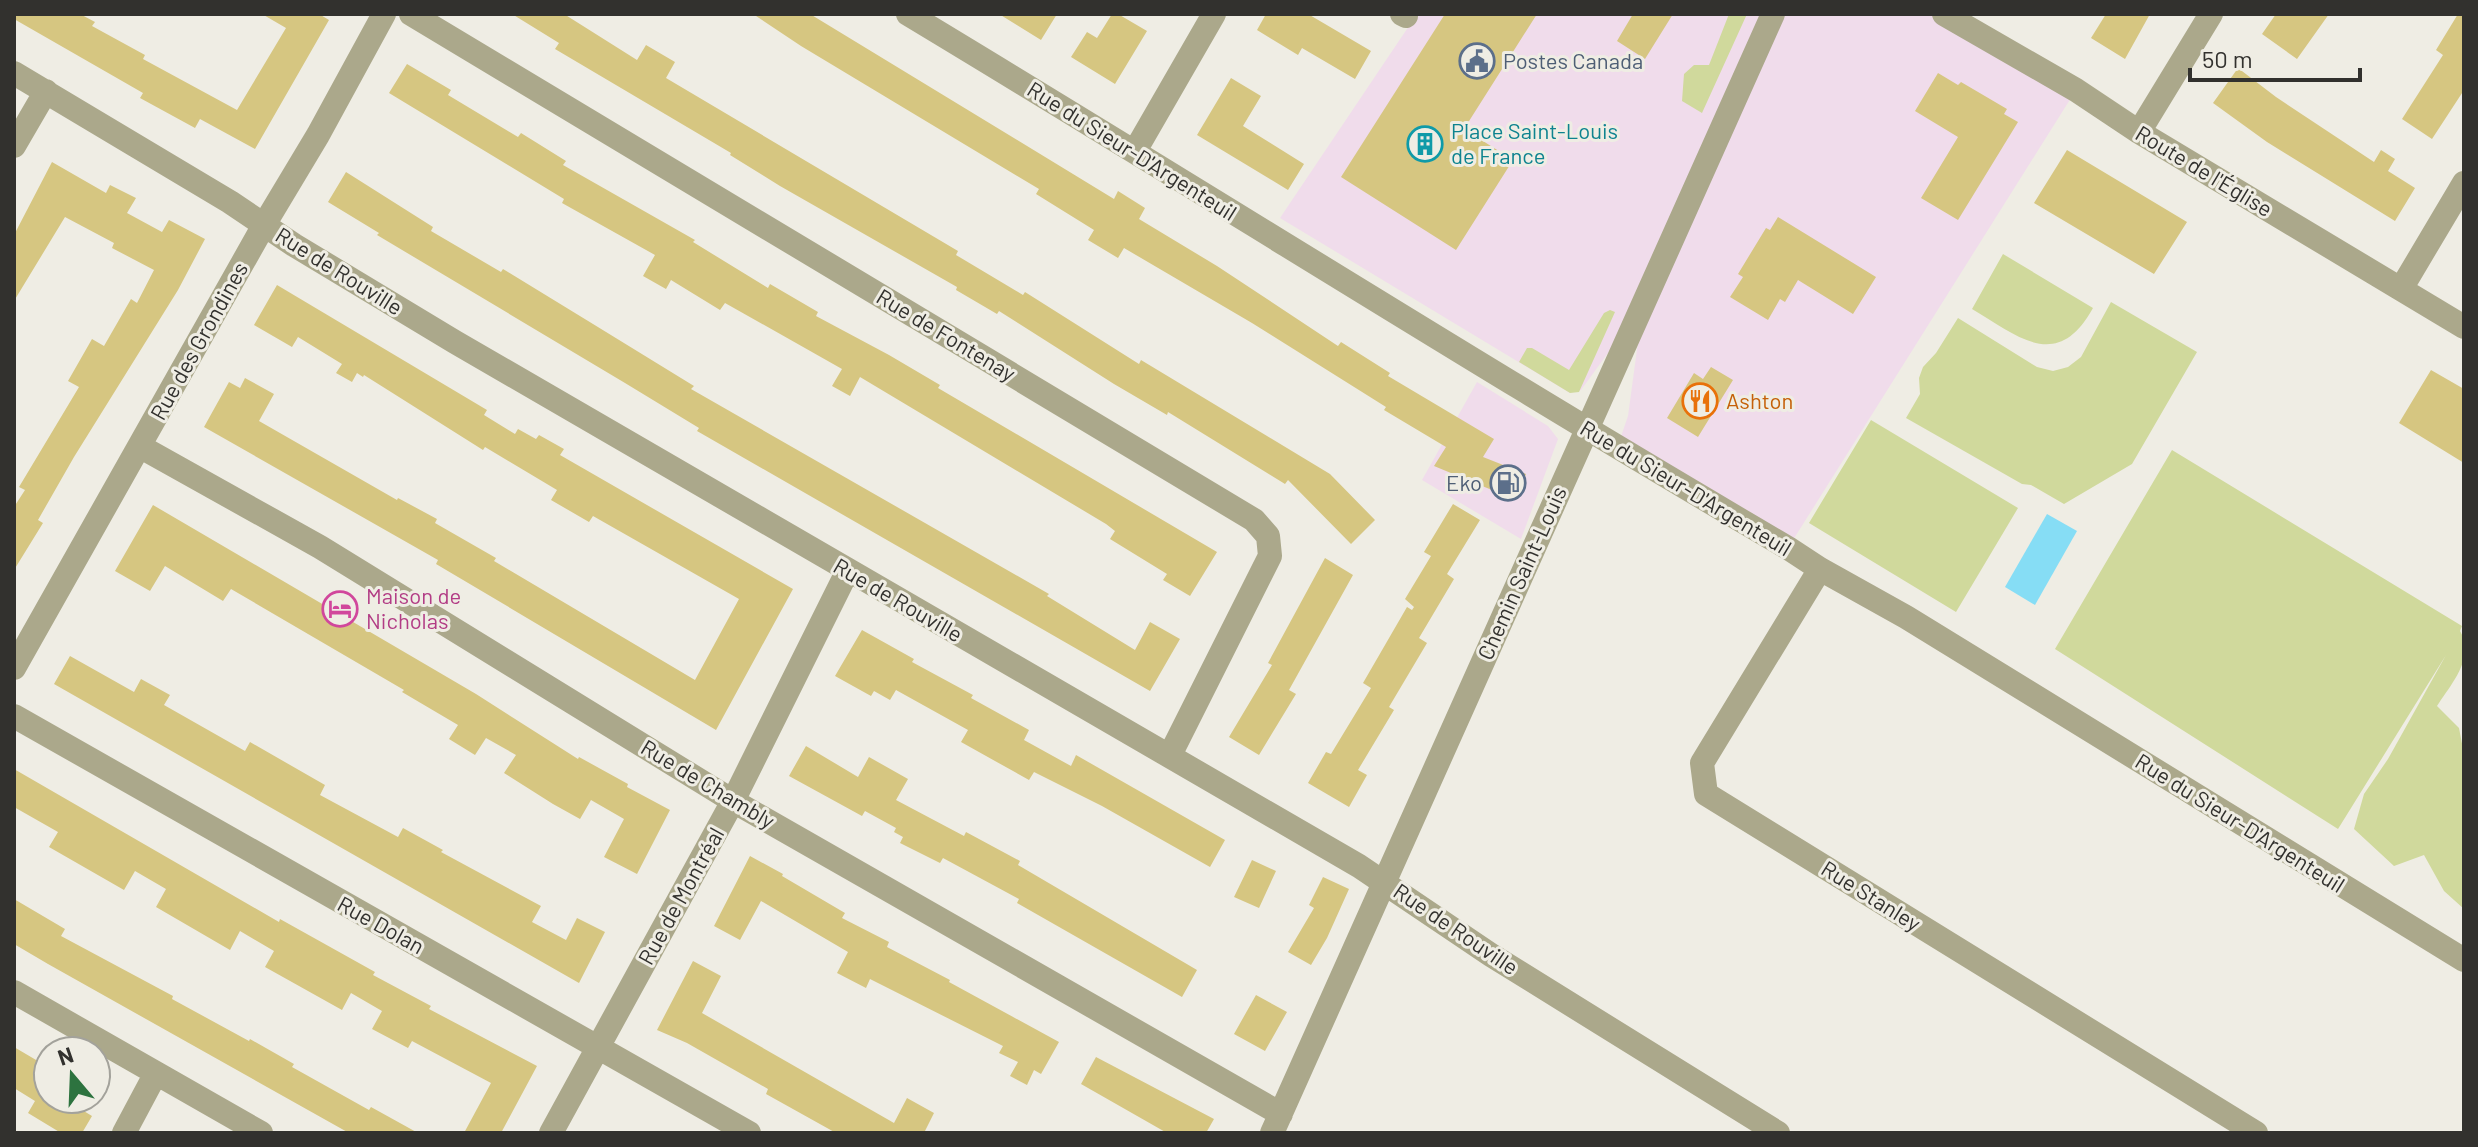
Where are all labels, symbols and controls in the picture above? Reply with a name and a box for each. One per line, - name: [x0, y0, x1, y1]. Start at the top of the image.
- scale bar: [2190, 32, 2360, 82]
- public building icon: Postes Canada: [1458, 42, 1496, 80]
- text: 50 m: [2202, 44, 2253, 73]
- place label: Postes Canada: [1503, 47, 1643, 73]
- street label: Rue du Sieur-D'Argenteuil: [1023, 75, 1242, 225]
- place label: Place Saint-Louis de France: [1451, 117, 1618, 168]
- street label: Route de l'Église: [2131, 119, 2278, 221]
- building icon: Place Saint-Louis de France: [1406, 125, 1444, 163]
- street label: Rue de Rouville: [271, 221, 408, 319]
- street label: Rue des Grondines: [144, 257, 252, 424]
- street label: Rue de Fontenay: [872, 282, 1021, 386]
- restaurant icon: Ashton: [1681, 382, 1719, 420]
- place label: Ashton: [1726, 387, 1793, 413]
- street label: Rue du Sieur-D'Argenteuil: [1576, 414, 1797, 561]
- fuel station icon: Eko: [1489, 464, 1527, 502]
- place label: Eko: [1446, 469, 1482, 495]
- street label: Chemin Saint-Louis: [1471, 482, 1571, 663]
- street label: Rue de Rouville: [829, 552, 968, 647]
- place label: Maison de Nicholas: [366, 582, 461, 633]
- hotel icon: Maison de Nicholas: [321, 590, 359, 628]
- street label: Rue de Chambly: [637, 733, 780, 833]
- street label: Rue du Sieur-D'Argenteuil: [2131, 747, 2350, 897]
- street label: Rue de Montréal: [632, 822, 729, 969]
- street label: Rue Stanley: [1817, 854, 1926, 936]
- street label: Rue de Rouville: [1389, 877, 1524, 979]
- street label: Rue Dolan: [334, 890, 429, 959]
- north arrow: [32, 1035, 112, 1115]
- text: N: [54, 1040, 76, 1070]

